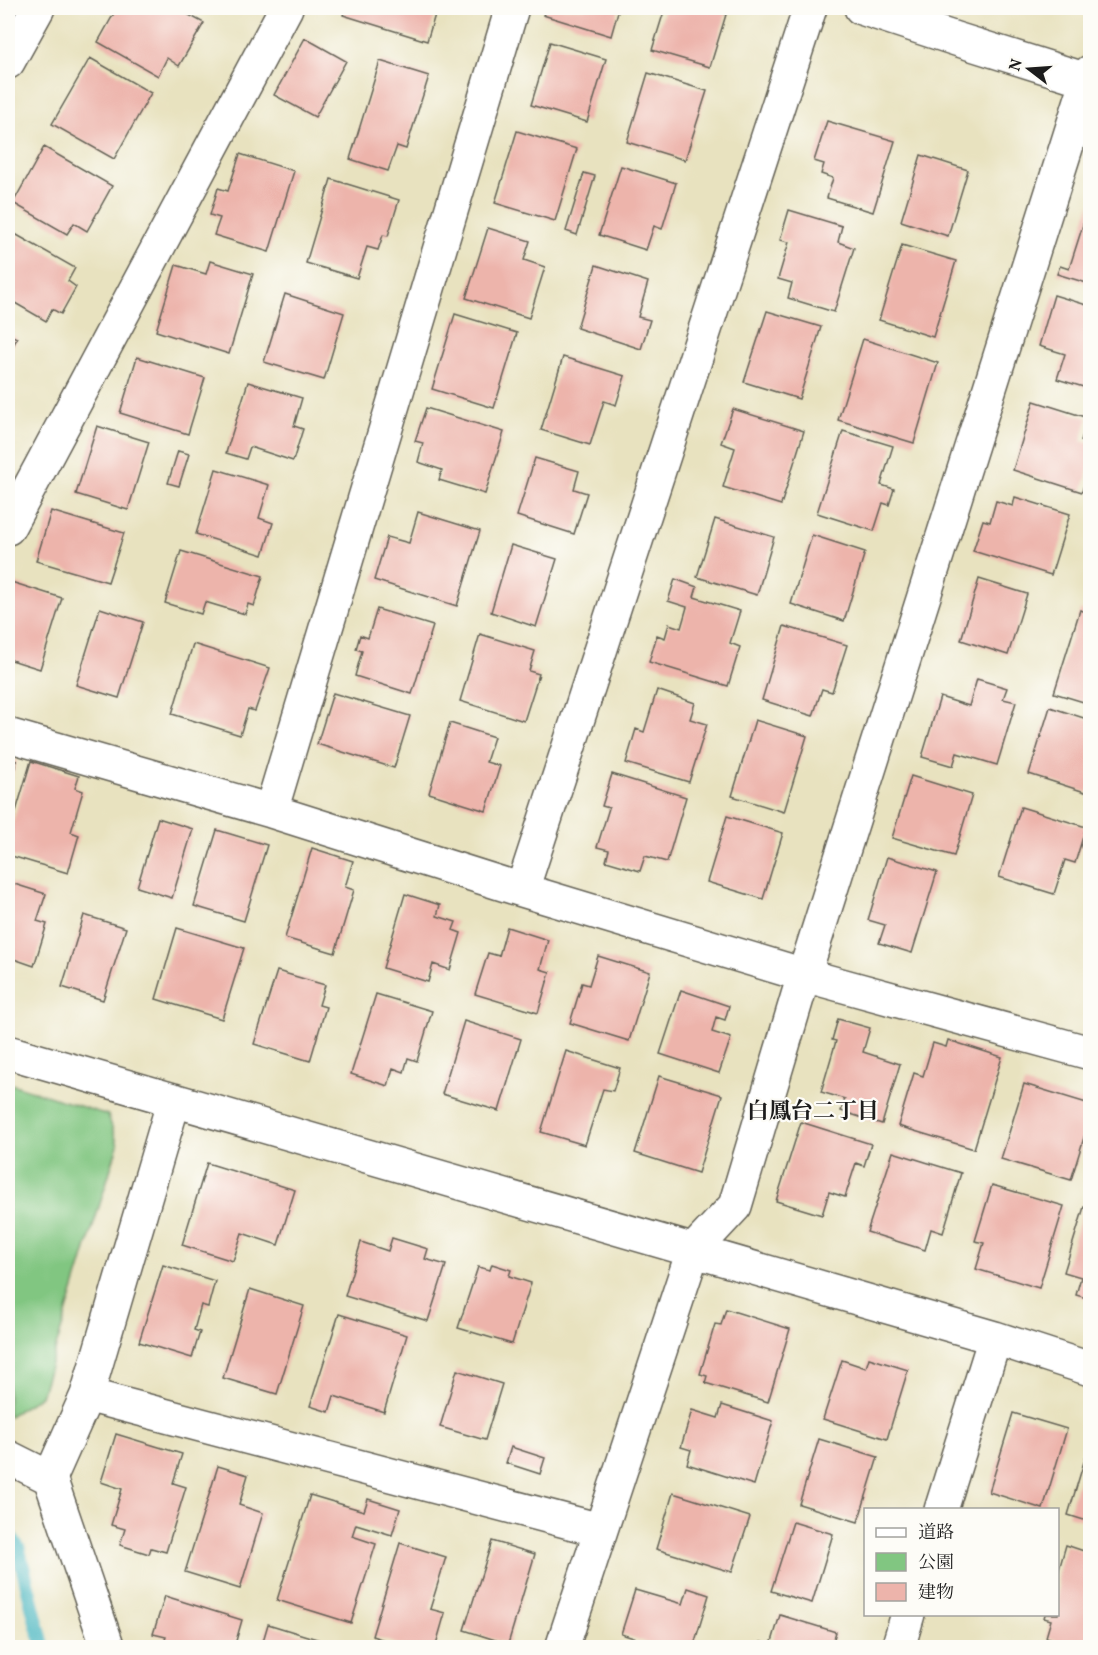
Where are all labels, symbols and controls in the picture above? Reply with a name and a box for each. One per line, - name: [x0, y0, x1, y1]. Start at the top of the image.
- north arrow: [999, 39, 1059, 99]
- text: N: [1004, 56, 1029, 74]
- district label: 白鳳台二丁目: [747, 1097, 879, 1128]
- legend: [864, 1508, 1059, 1616]
- text: 道路: [918, 1521, 954, 1546]
- text: 公園: [918, 1551, 954, 1576]
- text: 建物: [918, 1581, 954, 1606]

